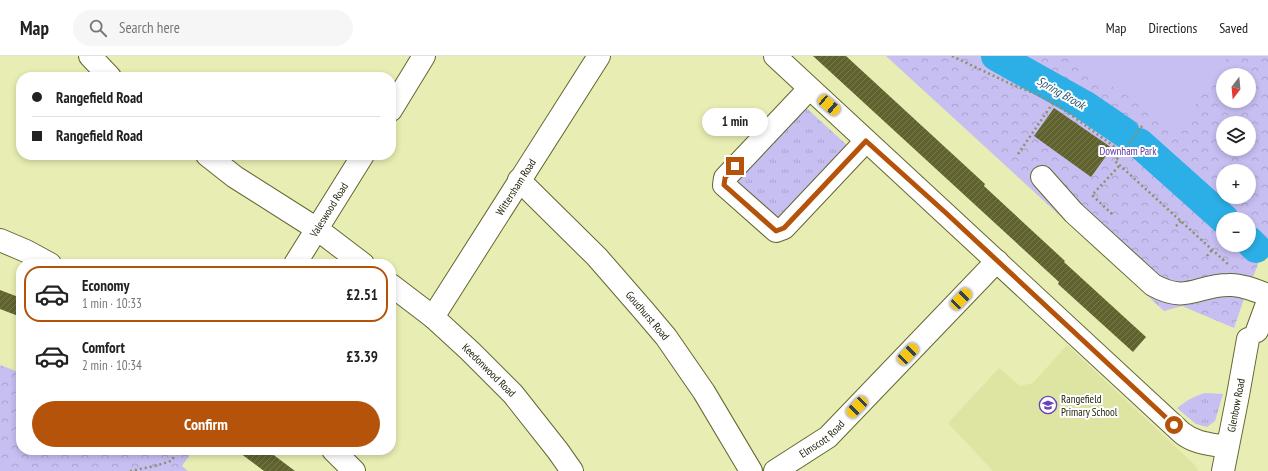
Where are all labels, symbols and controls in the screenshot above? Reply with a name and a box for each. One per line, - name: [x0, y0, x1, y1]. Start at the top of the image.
- search box: [73, 10, 353, 46]
- text: Map: [20, 16, 49, 40]
- icon: search: [87, 17, 109, 39]
- text: Search here: [119, 18, 180, 37]
- text: Map: [1106, 19, 1126, 37]
- text: Directions: [1148, 19, 1197, 37]
- text: Saved: [1219, 19, 1248, 37]
- north arrow: [1216, 68, 1256, 108]
- map controls: [1216, 68, 1256, 252]
- water label: Spring Brook: [1034, 73, 1089, 113]
- text: Rangefield Road: [56, 88, 143, 107]
- car: [816, 93, 842, 117]
- callout: 1 min: [702, 108, 768, 136]
- text: 1 min: [722, 113, 748, 130]
- button: layers: [1216, 116, 1256, 156]
- text: Rangefield Road: [56, 126, 143, 145]
- park label: Downham Park: [1100, 144, 1157, 158]
- street label: Wittersham Road: [492, 156, 539, 218]
- route end: [726, 157, 744, 175]
- button: +: [1216, 164, 1256, 204]
- street label: Valeswood Road: [306, 180, 351, 240]
- button: −: [1216, 212, 1256, 252]
- icon: car: [34, 276, 70, 312]
- text: Economy: [82, 276, 130, 295]
- text: £2.51: [346, 285, 378, 304]
- car: [948, 286, 974, 312]
- street label: Goudhurst Road: [623, 288, 673, 343]
- text: 1 min · 10:33: [82, 295, 142, 312]
- icon: car: [34, 338, 70, 374]
- text: Comfort: [82, 338, 125, 357]
- street label: Keedonwood Road: [459, 340, 519, 400]
- car: [895, 341, 921, 367]
- text: £3.39: [346, 347, 378, 366]
- text: 2 min · 10:34: [82, 357, 142, 374]
- street label: Glenbow Road: [1224, 377, 1248, 433]
- place label: Rangefield Primary School: [1061, 392, 1118, 419]
- car: [844, 394, 870, 420]
- school or university icon: Rangefield Primary School: [1038, 395, 1058, 415]
- button: Confirm: [32, 401, 380, 447]
- route start: [1165, 416, 1183, 434]
- street label: Elmscott Road: [797, 417, 848, 461]

